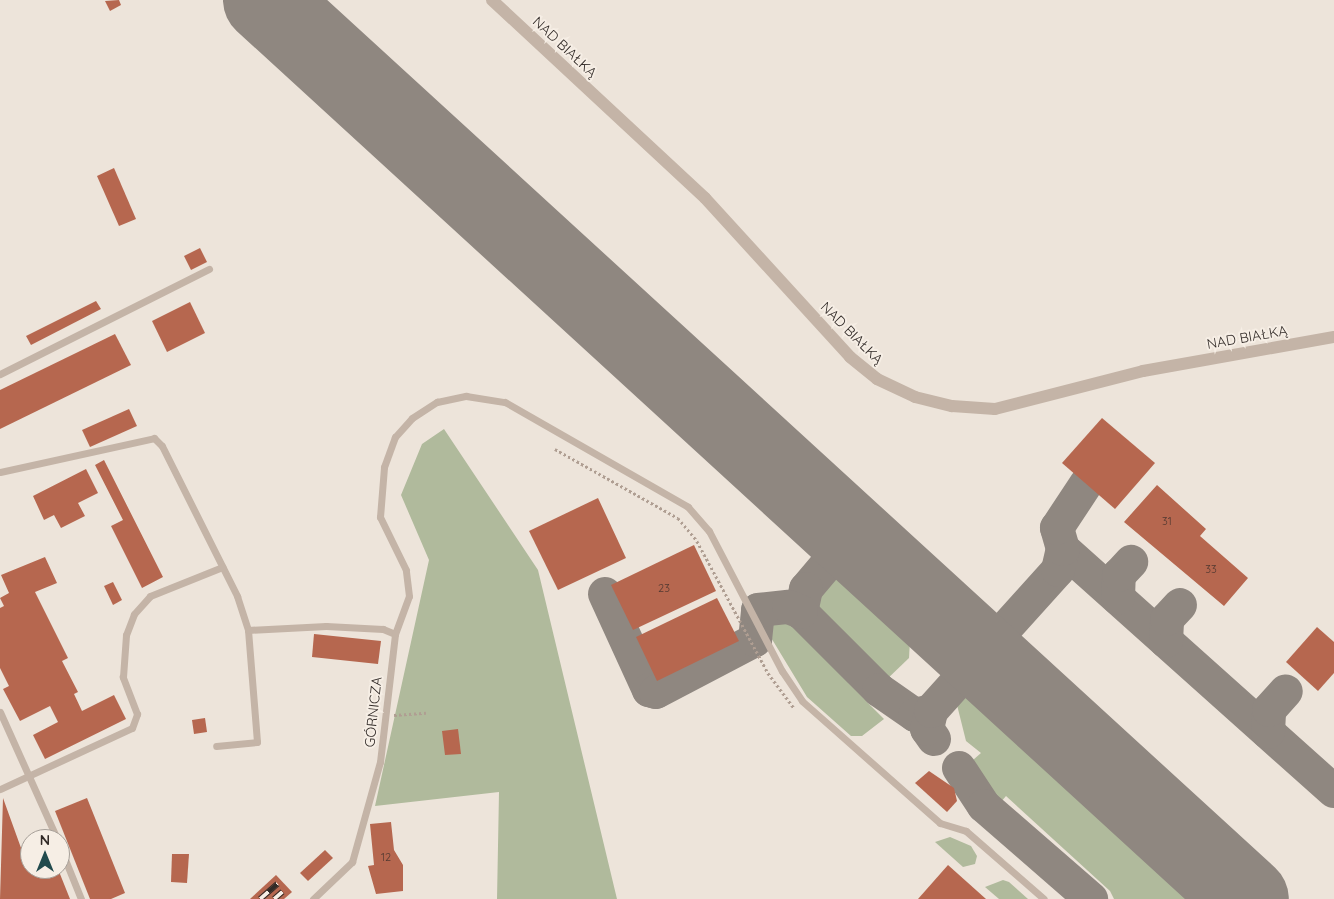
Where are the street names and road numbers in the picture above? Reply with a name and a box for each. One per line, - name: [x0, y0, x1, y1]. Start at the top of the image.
- street label: NAD BIAŁKĄ: [529, 13, 601, 81]
- street label: NAD BIAŁKĄ: [817, 298, 887, 368]
- street label: NAD BIAŁKĄ: [1205, 322, 1289, 352]
- street label: GÓRNICZA: [361, 676, 385, 748]

